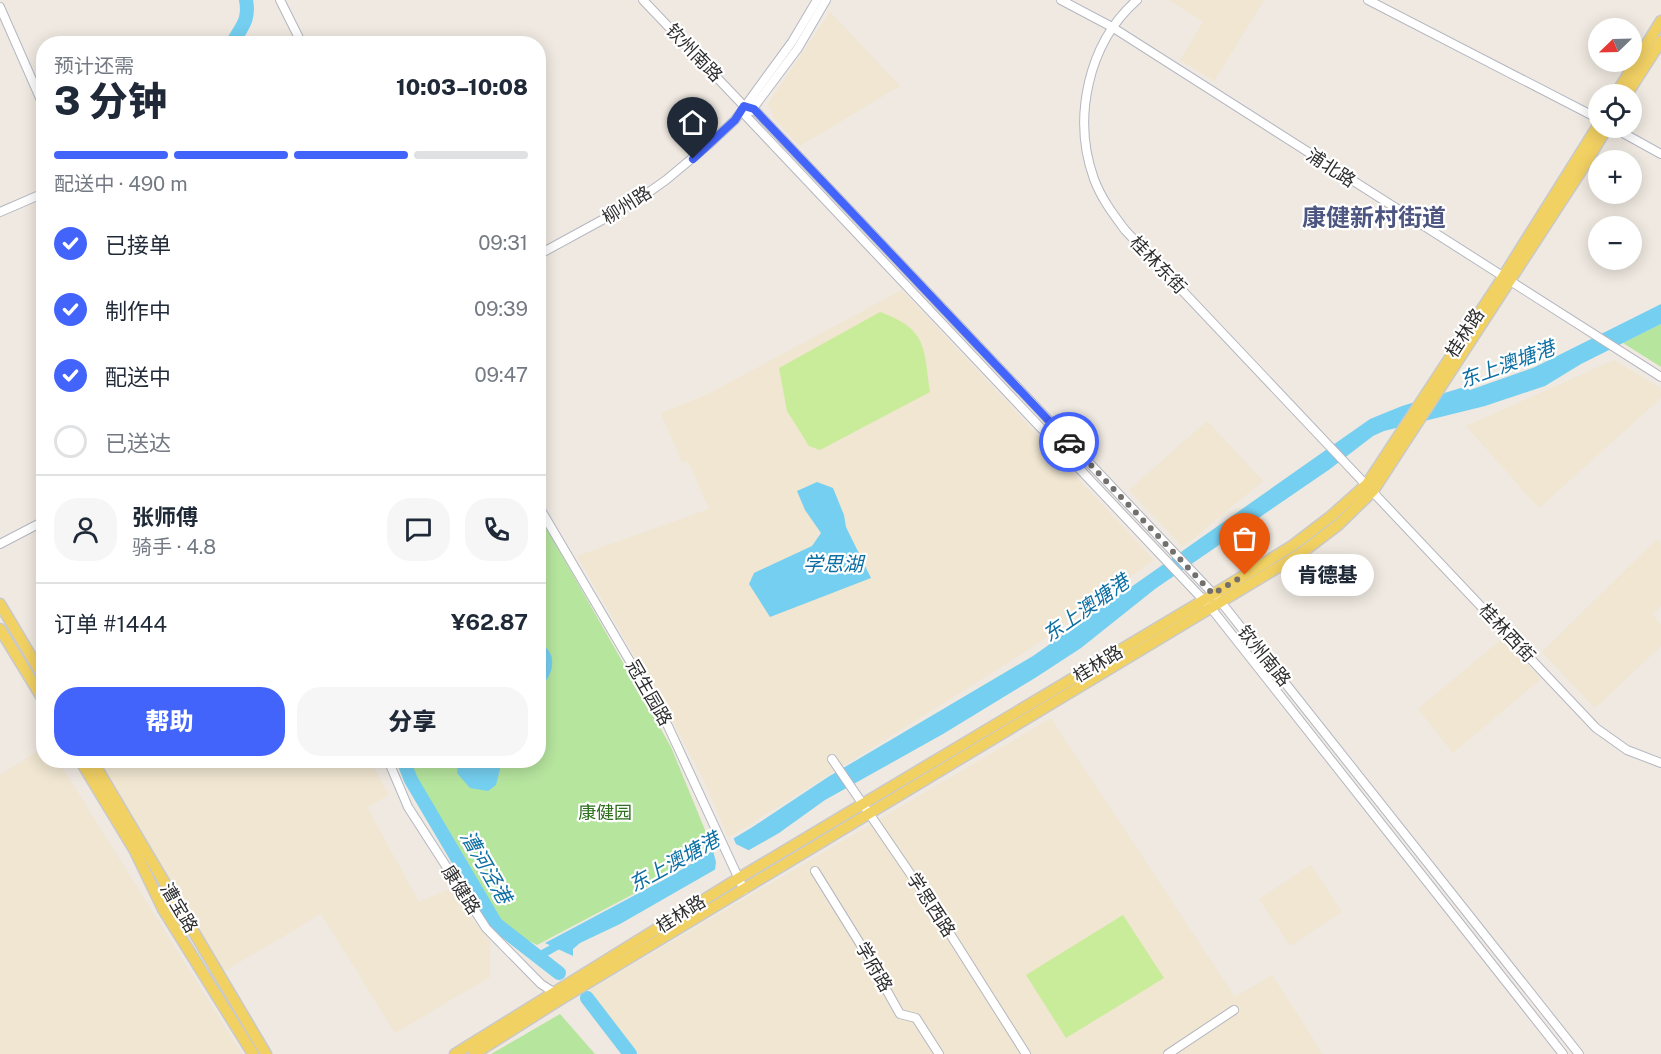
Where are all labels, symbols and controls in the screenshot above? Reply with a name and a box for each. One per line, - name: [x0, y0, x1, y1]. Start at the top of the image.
- north arrow: [1588, 18, 1642, 72]
- map controls: [1588, 18, 1642, 270]
- street label: 钦州南路: [662, 19, 727, 86]
- text: 预计还需: [54, 54, 134, 78]
- text: 10:03–10:08: [396, 74, 528, 100]
- text: 3 分钟: [54, 78, 167, 124]
- button: locate: [1588, 84, 1642, 138]
- pin: [667, 97, 718, 159]
- icon: home: [676, 106, 709, 139]
- street label: 浦北路: [1303, 144, 1360, 191]
- button: +: [1588, 150, 1642, 204]
- text: 配送中 · 490 m: [54, 172, 188, 196]
- street label: 柳州路: [598, 181, 655, 228]
- district label: 康健新村街道: [1302, 203, 1446, 231]
- button: −: [1588, 216, 1642, 270]
- icon: check: [54, 227, 87, 260]
- text: 09:31: [478, 231, 528, 255]
- street label: 桂林东街: [1126, 231, 1191, 298]
- text: 已接单: [105, 232, 171, 258]
- icon: check: [54, 293, 87, 326]
- text: 09:39: [474, 297, 528, 321]
- text: 制作中: [105, 298, 171, 324]
- street label: 桂林路: [1441, 304, 1488, 361]
- water label: 东上澳塘港: [1456, 335, 1561, 392]
- icon: check: [54, 359, 87, 392]
- text: 09:47: [474, 363, 528, 387]
- text: 配送中: [105, 364, 171, 390]
- courier: [1039, 412, 1099, 472]
- icon: car: [1053, 426, 1086, 459]
- text: 已送达: [105, 430, 171, 456]
- button: person: [54, 498, 117, 561]
- button: chat: [387, 498, 450, 561]
- button: phone: [465, 498, 528, 561]
- text: 张师傅: [132, 504, 198, 530]
- pin: [1219, 513, 1270, 575]
- icon: bag: [1228, 522, 1261, 555]
- text: 骑手 · 4.8: [132, 535, 216, 559]
- water label: 学思湖: [803, 552, 866, 576]
- callout: 肯德基: [1281, 554, 1374, 596]
- text: 肯德基: [1298, 563, 1358, 587]
- water label: 东上澳塘港: [1038, 568, 1136, 647]
- street label: 桂林西街: [1475, 599, 1540, 666]
- text: ¥62.87: [451, 609, 528, 635]
- text: 订单 #1444: [54, 611, 167, 637]
- street label: 钦州南路: [1234, 621, 1295, 690]
- street label: 桂林路: [1069, 641, 1126, 686]
- street label: 冠生园路: [622, 656, 677, 729]
- button: 帮助: [54, 687, 285, 756]
- button: 分享: [297, 687, 528, 756]
- park label: 康健园: [578, 802, 632, 823]
- water label: 漕河泾港: [456, 826, 518, 910]
- water label: 东上澳塘港: [624, 826, 726, 897]
- street label: 康健路: [438, 861, 485, 918]
- street label: 学思西路: [903, 869, 960, 941]
- street label: 漕宝路: [157, 879, 202, 936]
- street label: 桂林路: [652, 890, 709, 937]
- street label: 学府路: [852, 938, 897, 995]

